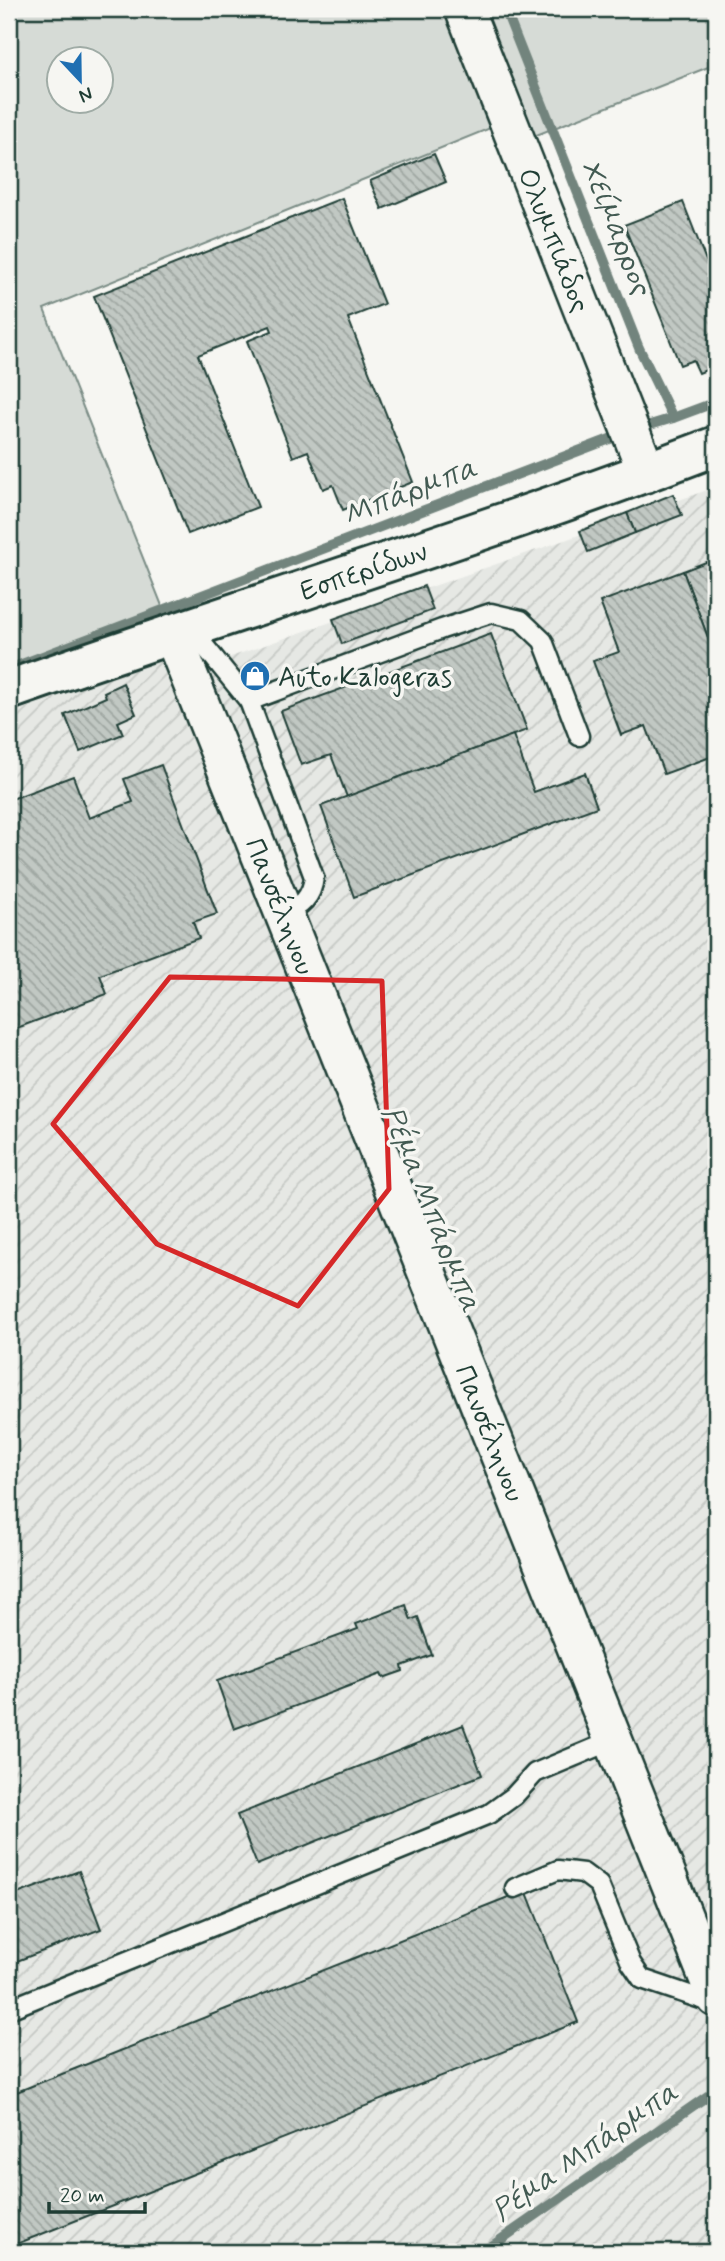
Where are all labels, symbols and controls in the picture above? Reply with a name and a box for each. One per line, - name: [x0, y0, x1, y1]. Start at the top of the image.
- north arrow: [46, 46, 116, 116]
- text: N: [75, 80, 96, 108]
- water label: Χείμαρρος: [571, 154, 661, 303]
- street label: Ολυμπιάδος: [507, 163, 598, 318]
- water label: Μπάρμπα: [338, 449, 483, 536]
- street label: Εσπερίδων: [296, 534, 433, 611]
- shop icon: Auto Kalogeras: [238, 659, 272, 693]
- place label: Auto Kalogeras: [278, 660, 452, 697]
- street label: Πανσέληνου: [235, 833, 322, 981]
- water label: Ρέμα Μπάρμπα: [372, 1101, 490, 1318]
- street label: Πανσέληνου: [445, 1360, 532, 1508]
- water label: Ρέμα Μπάρμπα: [485, 2073, 687, 2231]
- scale bar: [49, 2170, 145, 2214]
- text: 20 m: [60, 2182, 105, 2210]

